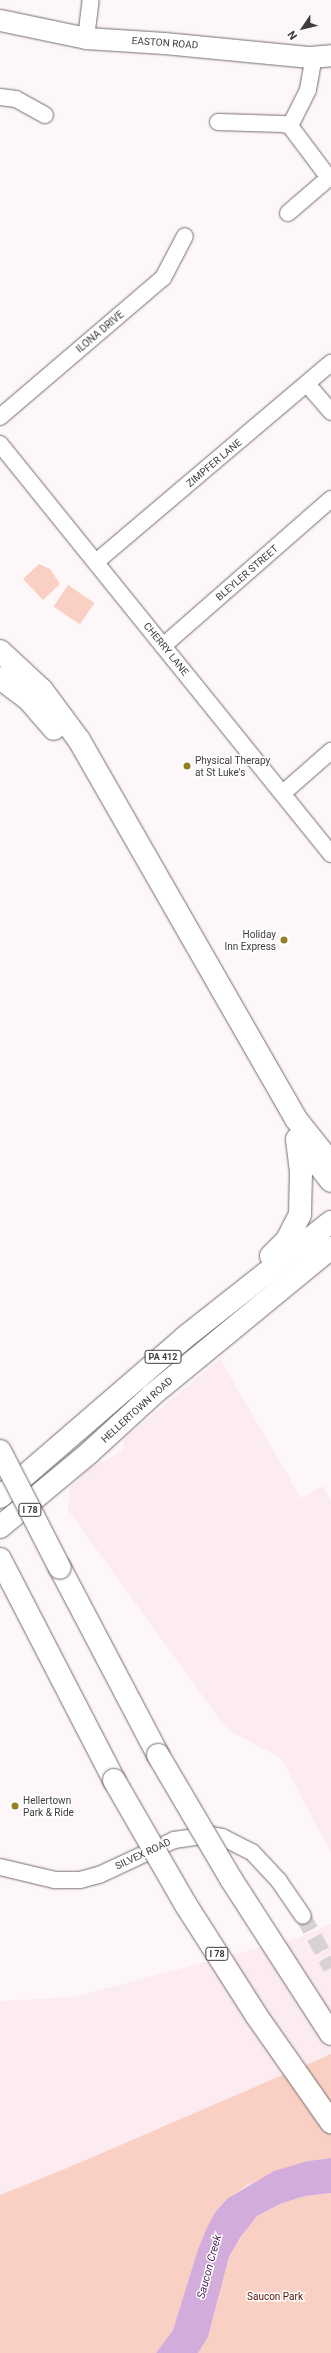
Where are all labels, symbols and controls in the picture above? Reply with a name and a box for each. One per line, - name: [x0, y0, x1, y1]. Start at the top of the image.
- north arrow: [283, 8, 323, 48]
- text: N: [285, 28, 300, 42]
- street label: EASTON ROAD: [131, 35, 199, 51]
- street label: ILONA DRIVE: [74, 309, 126, 355]
- street label: ZIMPFER LANE: [184, 436, 244, 490]
- street label: BLEYLER STREET: [213, 543, 281, 603]
- street label: CHERRY LANE: [141, 620, 191, 678]
- place label: Physical Therapy at St Luke's: [195, 754, 270, 778]
- marker: Physical Therapy at St Luke's: [182, 761, 192, 771]
- place label: Holiday Inn Express: [225, 928, 276, 952]
- marker: Holiday Inn Express: [279, 935, 289, 945]
- road number: PA 412: [144, 1350, 182, 1364]
- street label: HELLERTOWN ROAD: [99, 1375, 175, 1445]
- road number: I 78: [18, 1503, 42, 1517]
- place label: Hellertown Park & Ride: [23, 1794, 74, 1818]
- marker: Hellertown Park & Ride: [10, 1801, 20, 1811]
- street label: SILVEX ROAD: [113, 1836, 173, 1872]
- road number: I 78: [205, 1947, 229, 1961]
- water label: Saucon Creek: [195, 2234, 225, 2300]
- park label: Saucon Park: [247, 2291, 303, 2303]

